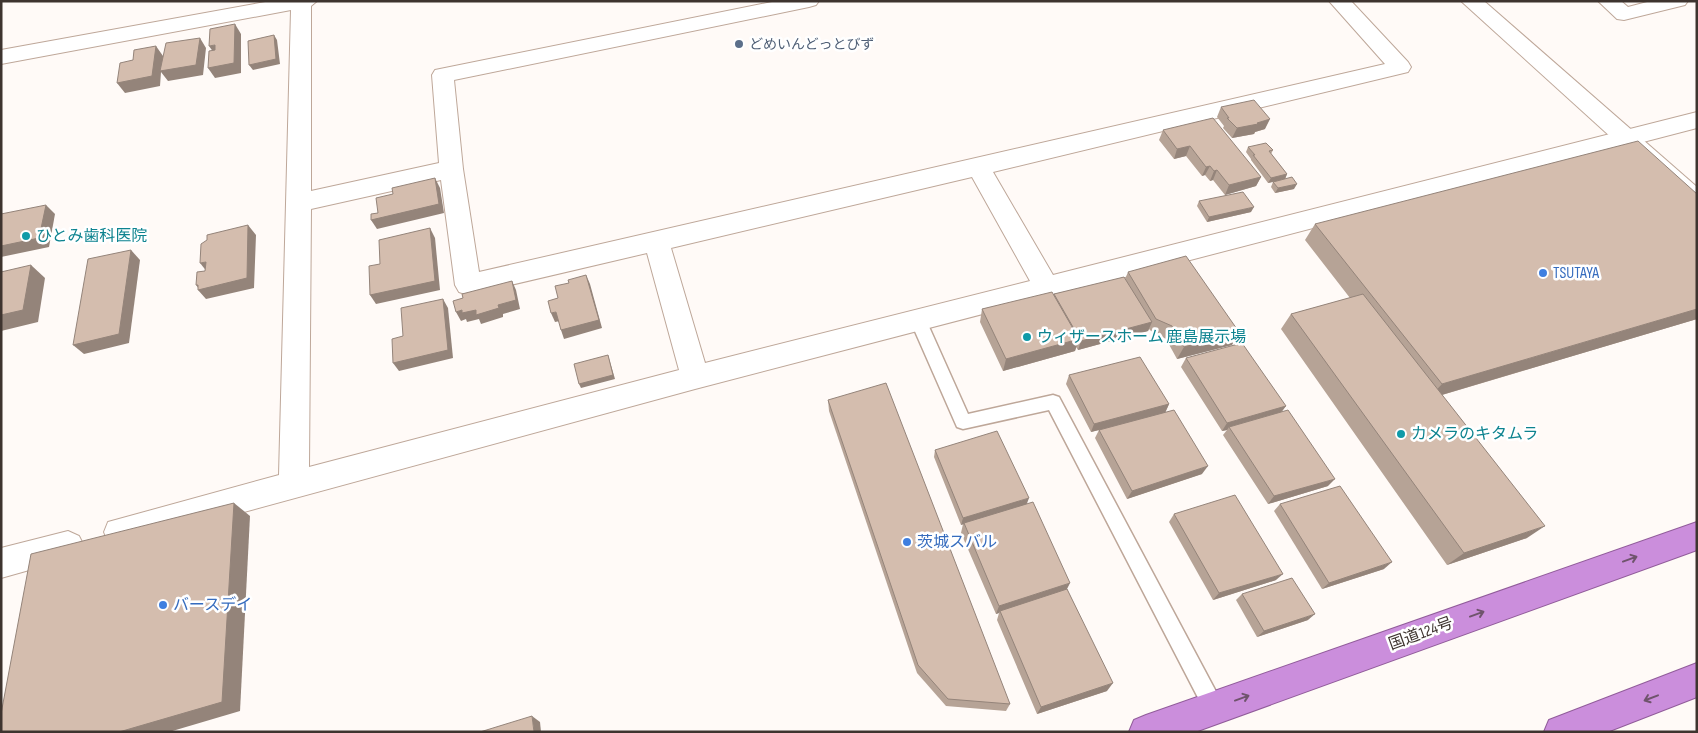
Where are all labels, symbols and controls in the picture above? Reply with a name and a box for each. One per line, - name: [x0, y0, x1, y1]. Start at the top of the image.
- place label: どめいんどっとびず: [749, 36, 875, 53]
- marker: どめいんどっとびず: [733, 38, 745, 50]
- place label: ひとみ歯科医院: [36, 227, 148, 246]
- marker: ひとみ歯科医院: [20, 230, 32, 242]
- place label: TSUTAYA: [1553, 264, 1599, 283]
- marker: TSUTAYA: [1537, 267, 1549, 279]
- place label: ウィザースホーム 鹿島展示場: [1037, 328, 1246, 347]
- marker: ウィザースホーム 鹿島展示場: [1021, 331, 1033, 343]
- place label: カメラのキタムラ: [1411, 425, 1538, 444]
- marker: カメラのキタムラ: [1395, 428, 1407, 440]
- place label: 茨城スバル: [917, 533, 997, 552]
- marker: 茨城スバル: [901, 536, 913, 548]
- one-way arrow: [1622, 554, 1637, 563]
- place label: バースデイ: [173, 596, 252, 615]
- marker: バースデイ: [157, 599, 169, 611]
- one-way arrow: [1469, 609, 1484, 618]
- street label: 国道124号: [1386, 614, 1456, 654]
- one-way arrow: [1233, 693, 1249, 702]
- one-way arrow: [1644, 694, 1659, 703]

